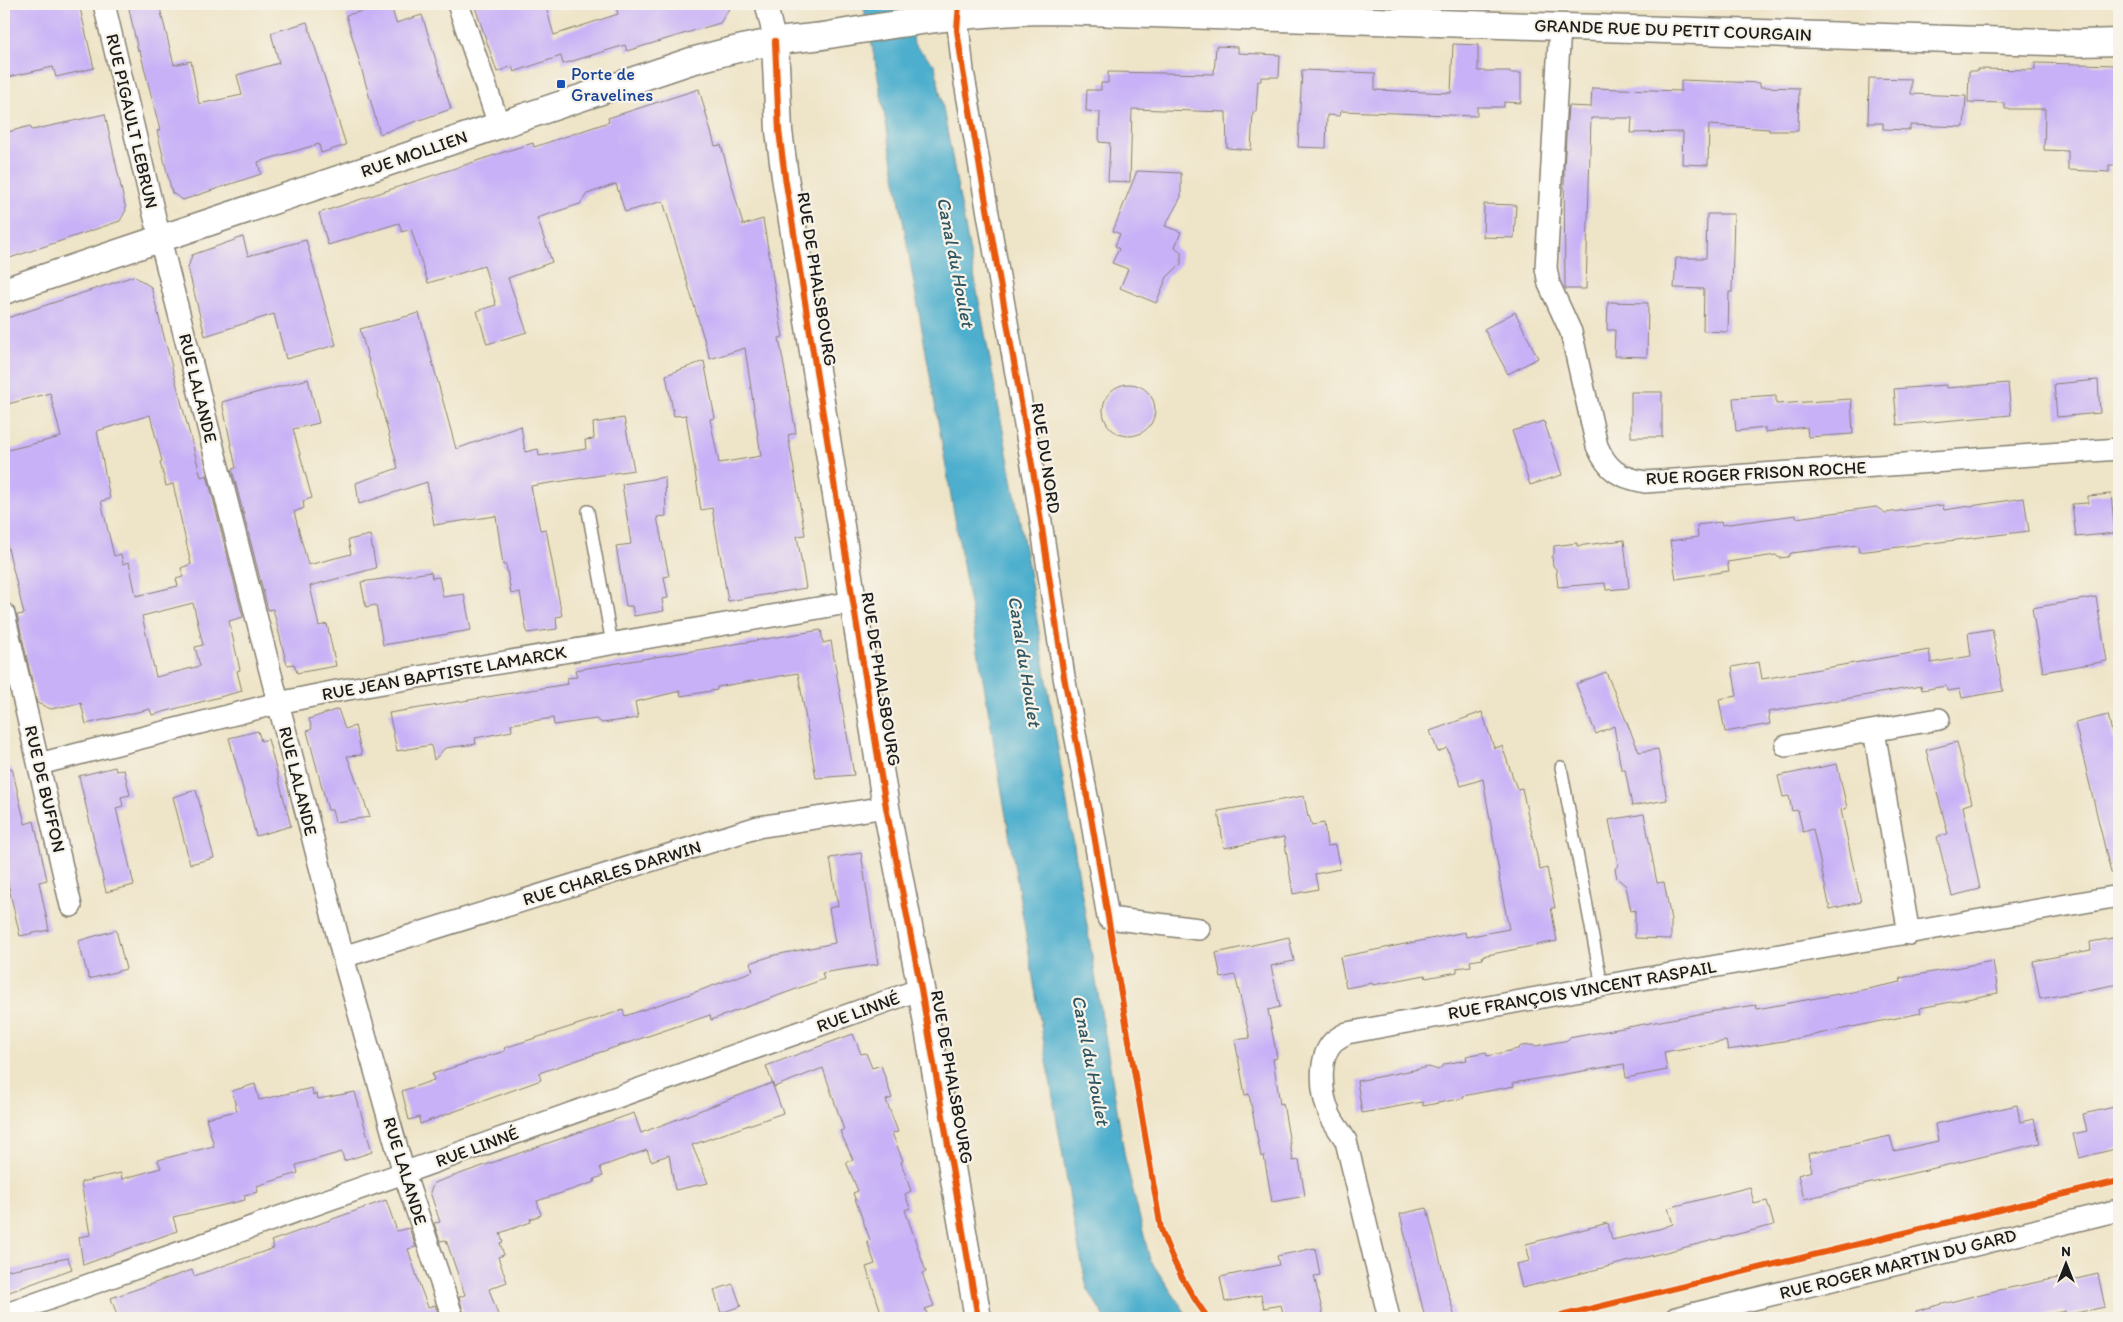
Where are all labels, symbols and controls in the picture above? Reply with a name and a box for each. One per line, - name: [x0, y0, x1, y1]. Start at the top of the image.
- street label: GRANDE RUE DU PETIT COURGAIN: [1534, 14, 1812, 46]
- street label: RUE PIGAULT LEBRUN: [101, 31, 163, 211]
- place label: Porte de Gravelines: [571, 63, 653, 106]
- marker: Porte de Gravelines: [555, 78, 567, 90]
- street label: RUE MOLLIEN: [358, 125, 470, 183]
- street label: RUE DE PHALSBOURG: [792, 190, 842, 368]
- water label: Canal du Houlet: [932, 195, 980, 331]
- street label: RUE LALANDE: [174, 331, 222, 445]
- street label: RUE DU NORD: [1026, 401, 1066, 515]
- street label: RUE ROGER FRISON ROCHE: [1645, 456, 1867, 490]
- street label: RUE DE PHALSBOURG: [856, 590, 906, 768]
- water label: Canal du Houlet: [1003, 594, 1047, 730]
- street label: RUE JEAN BAPTISTE LAMARCK: [320, 641, 568, 705]
- street label: RUE DE BUFFON: [20, 723, 70, 855]
- street label: RUE LALANDE: [274, 724, 322, 838]
- street label: RUE CHARLES DARWIN: [520, 835, 704, 911]
- street label: RUE FRANÇOIS VINCENT RASPAIL: [1446, 956, 1718, 1024]
- street label: RUE LINNÉ: [813, 987, 903, 1037]
- street label: RUE DE PHALSBOURG: [926, 988, 978, 1166]
- water label: Canal du Houlet: [1067, 993, 1115, 1129]
- street label: RUE LALANDE: [378, 1114, 432, 1228]
- street label: RUE LINNÉ: [432, 1122, 522, 1172]
- street label: RUE ROGER MARTIN DU GARD: [1777, 1224, 2019, 1304]
- north arrow: [2040, 1240, 2090, 1290]
- text: N: [2061, 1243, 2071, 1260]

